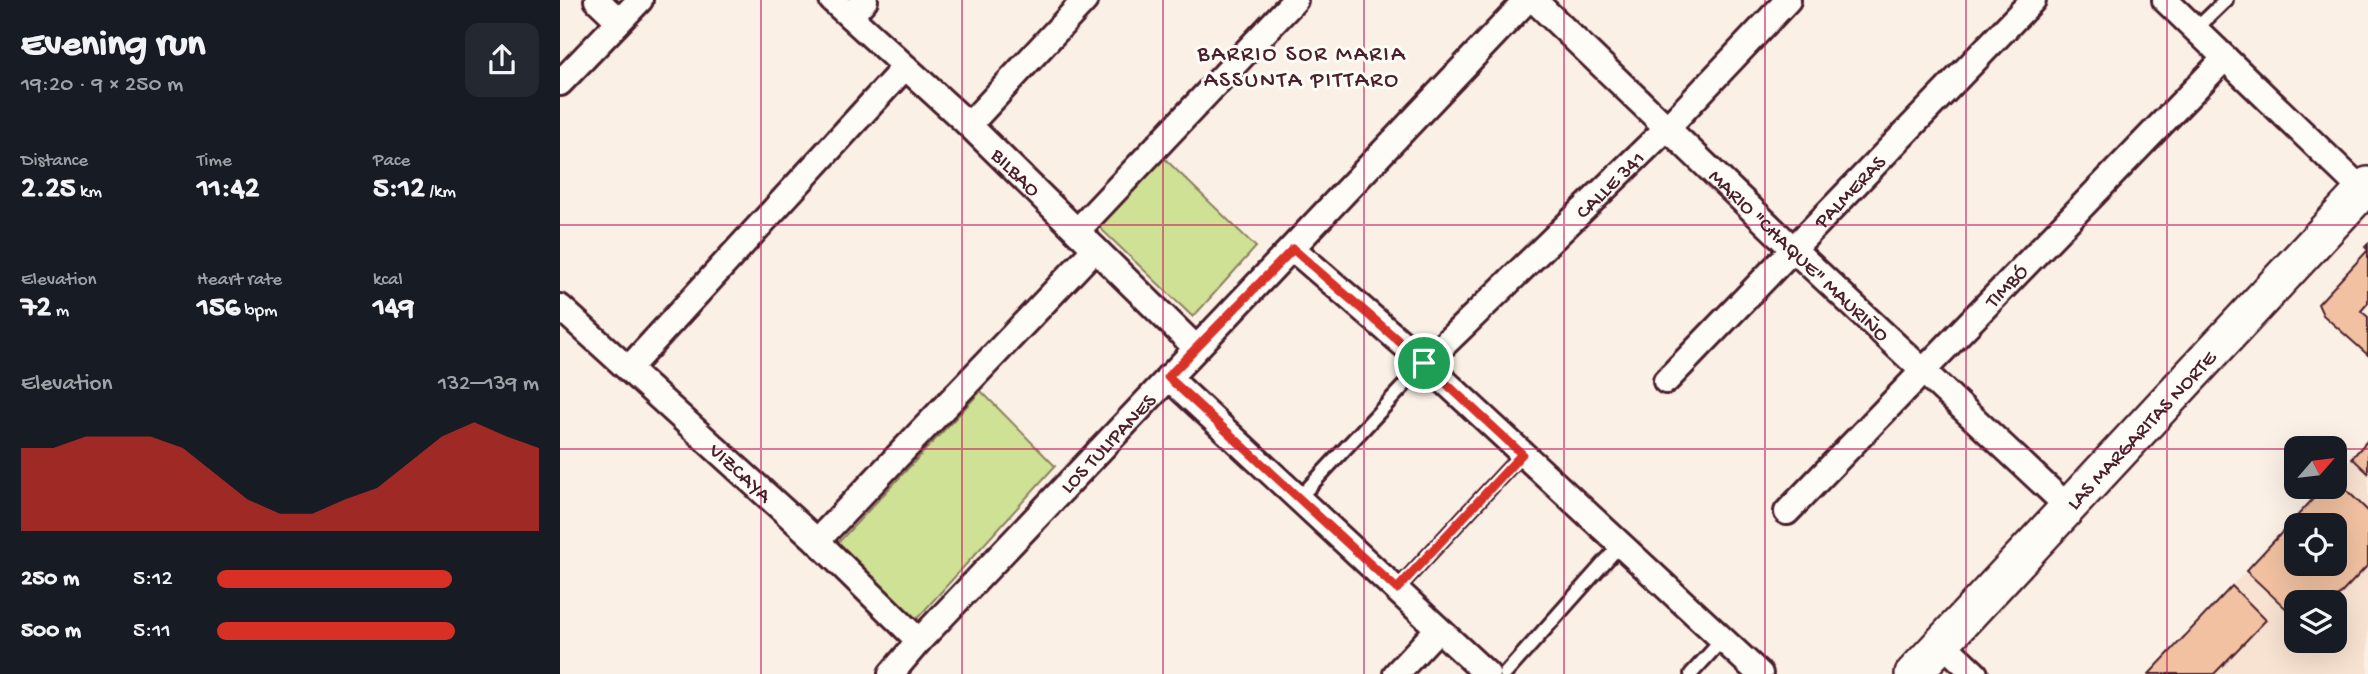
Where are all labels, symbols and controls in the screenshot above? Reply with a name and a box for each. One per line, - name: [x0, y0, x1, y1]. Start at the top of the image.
- button: share: [465, 23, 539, 97]
- text: Evening run: [21, 24, 205, 68]
- district label: BARRIO SOR MARIA ASSUNTA PITTARO: [1197, 42, 1406, 95]
- text: 19:20 · 9 × 250 m: [21, 72, 183, 99]
- street label: BILBAO: [983, 144, 1044, 204]
- street label: CALLE 341: [1572, 147, 1652, 226]
- text: Distance: [21, 150, 88, 173]
- text: Time: [197, 150, 232, 173]
- text: Pace: [373, 150, 410, 173]
- street label: PALMERAS: [1810, 151, 1893, 236]
- street label: MARIO "CHAQUE" MAURIÑO: [1702, 165, 1893, 349]
- text: 2.25: [21, 173, 76, 208]
- text: 11:42: [197, 173, 260, 208]
- text: 5:12: [373, 173, 425, 208]
- text: km: [76, 181, 102, 204]
- text: /km: [425, 181, 456, 204]
- street label: TIMBÓ: [1981, 260, 2035, 316]
- text: Elevation: [21, 269, 97, 292]
- text: Heart rate: [197, 269, 282, 292]
- text: kcal: [373, 269, 403, 292]
- text: 72: [21, 292, 51, 327]
- text: 156: [197, 292, 240, 327]
- text: 149: [373, 292, 414, 327]
- text: m: [51, 300, 69, 323]
- text: bpm: [240, 300, 277, 323]
- pin: [1394, 333, 1454, 393]
- icon: arrive: [1405, 344, 1443, 382]
- street label: LAS MARGARITAS NORTE: [2063, 346, 2224, 517]
- text: Elevation: [21, 371, 112, 398]
- text: 132–139 m: [438, 371, 539, 398]
- street label: LOS TULIPANES: [1057, 389, 1163, 500]
- north arrow: [2284, 436, 2347, 499]
- map controls: [2284, 436, 2347, 653]
- street label: VIZCAYA: [701, 439, 777, 511]
- button: locate: [2284, 513, 2347, 576]
- text: 250 m: [21, 566, 79, 593]
- text: 5:12: [133, 566, 173, 593]
- button: layers: [2284, 590, 2347, 653]
- text: 500 m: [21, 618, 81, 645]
- text: 5:11: [133, 618, 171, 645]

